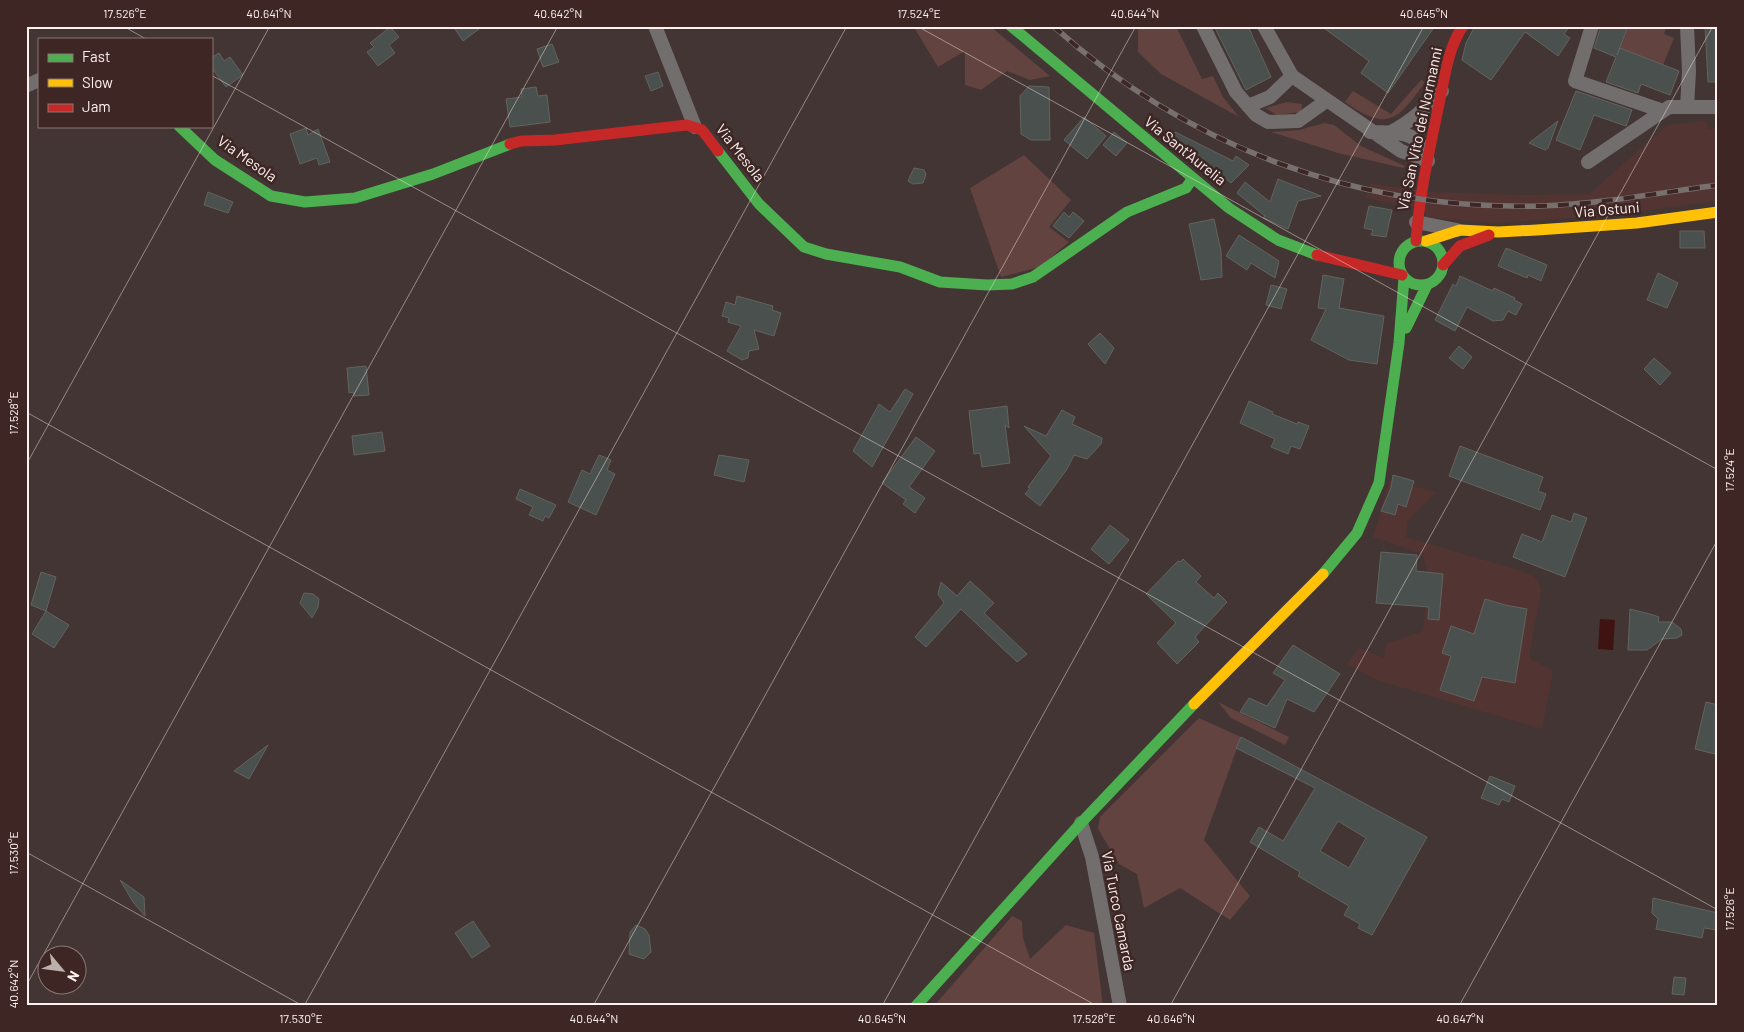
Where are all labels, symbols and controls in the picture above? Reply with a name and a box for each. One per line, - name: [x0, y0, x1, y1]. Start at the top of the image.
- text: 17.526°E: [103, 6, 147, 20]
- text: 40.641°N: [246, 6, 292, 20]
- text: 40.642°N: [534, 6, 582, 20]
- text: 17.524°E: [897, 6, 941, 20]
- text: 40.644°N: [1111, 6, 1159, 20]
- text: 40.645°N: [1400, 6, 1448, 20]
- legend: [38, 38, 212, 128]
- street label: Via San Vito dei Normanni: [1393, 45, 1445, 212]
- text: Fast: [82, 47, 110, 65]
- text: Slow: [82, 73, 113, 91]
- text: Jam: [82, 97, 111, 115]
- street label: Via Sant'Aurelia: [1141, 112, 1230, 189]
- street label: Via Mesola: [713, 120, 769, 185]
- street label: Via Mesola: [214, 131, 281, 185]
- street label: Via Ostuni: [1574, 197, 1640, 221]
- text: 17.528°E: [6, 391, 20, 435]
- text: 17.524°E: [1722, 448, 1736, 492]
- text: 17.530°E: [6, 831, 20, 875]
- street label: Via Turco Camarda: [1099, 849, 1139, 972]
- text: 17.526°E: [1722, 887, 1736, 931]
- north arrow: [38, 944, 88, 994]
- text: 40.642°N: [6, 960, 20, 1008]
- text: N: [64, 968, 83, 985]
- text: 17.530°E: [279, 1011, 323, 1025]
- text: 40.644°N: [570, 1011, 618, 1025]
- text: 40.645°N: [858, 1011, 906, 1025]
- text: 17.528°E: [1072, 1011, 1116, 1025]
- text: 40.646°N: [1147, 1011, 1195, 1025]
- text: 40.647°N: [1436, 1011, 1484, 1025]

